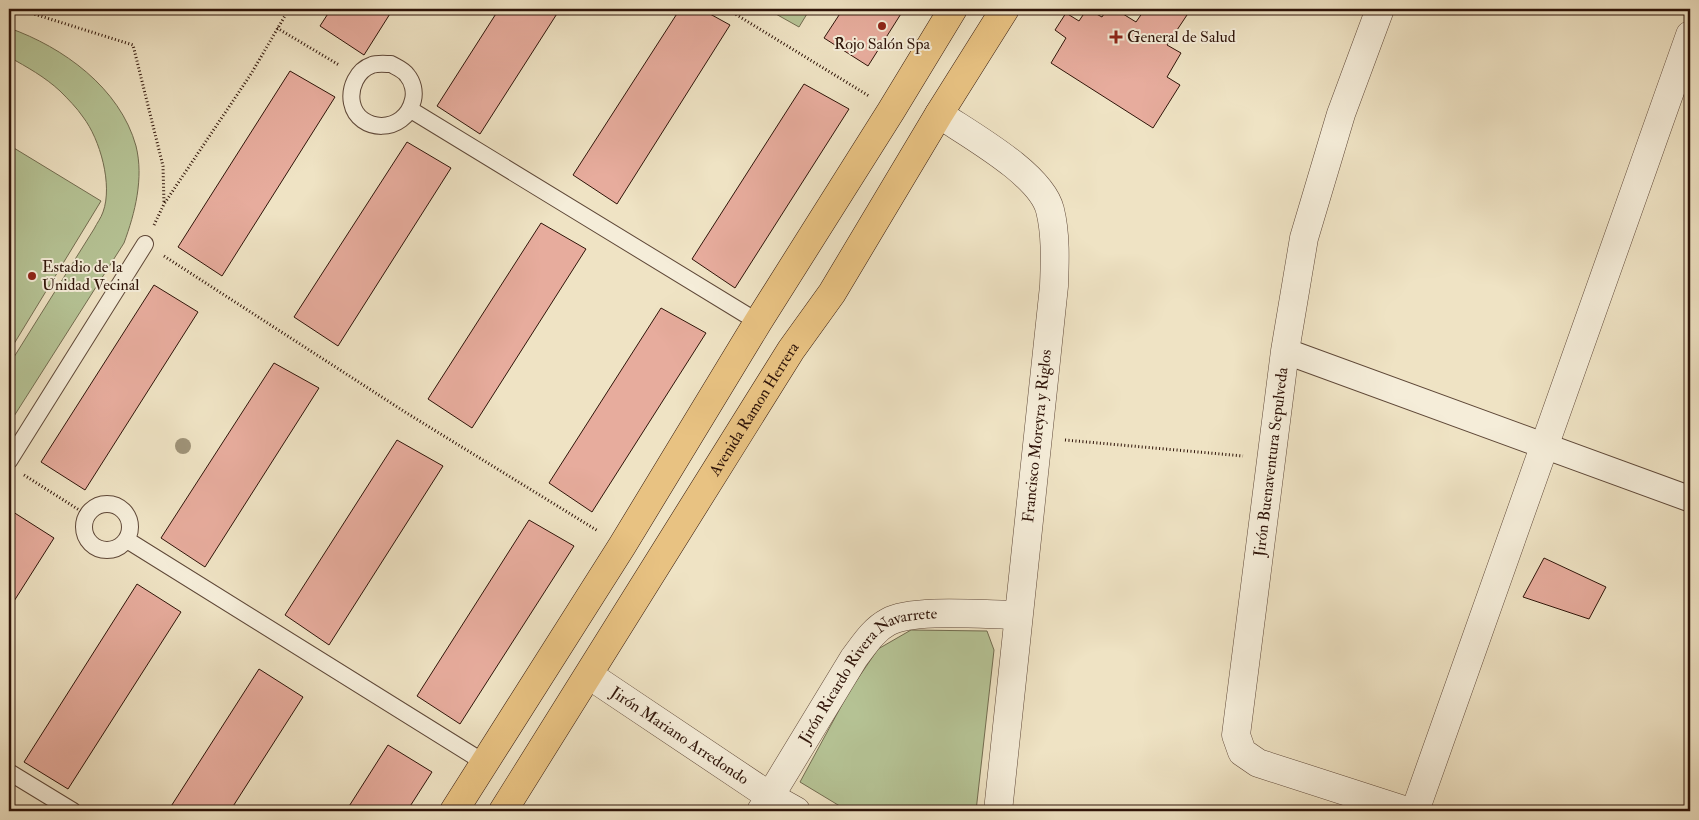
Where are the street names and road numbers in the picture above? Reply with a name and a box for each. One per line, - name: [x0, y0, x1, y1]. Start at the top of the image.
- street label: Avenida Ramon Herrera: [704, 338, 804, 480]
- street label: Francisco Moreyra y Riglos: [1018, 349, 1056, 523]
- street label: Jirón Buenaventura Sepulveda: [1249, 366, 1294, 559]
- street label: Jirón Ricardo Rivera Navarrete: [794, 603, 938, 749]
- street label: Jirón Mariano Arredondo: [605, 682, 753, 789]

